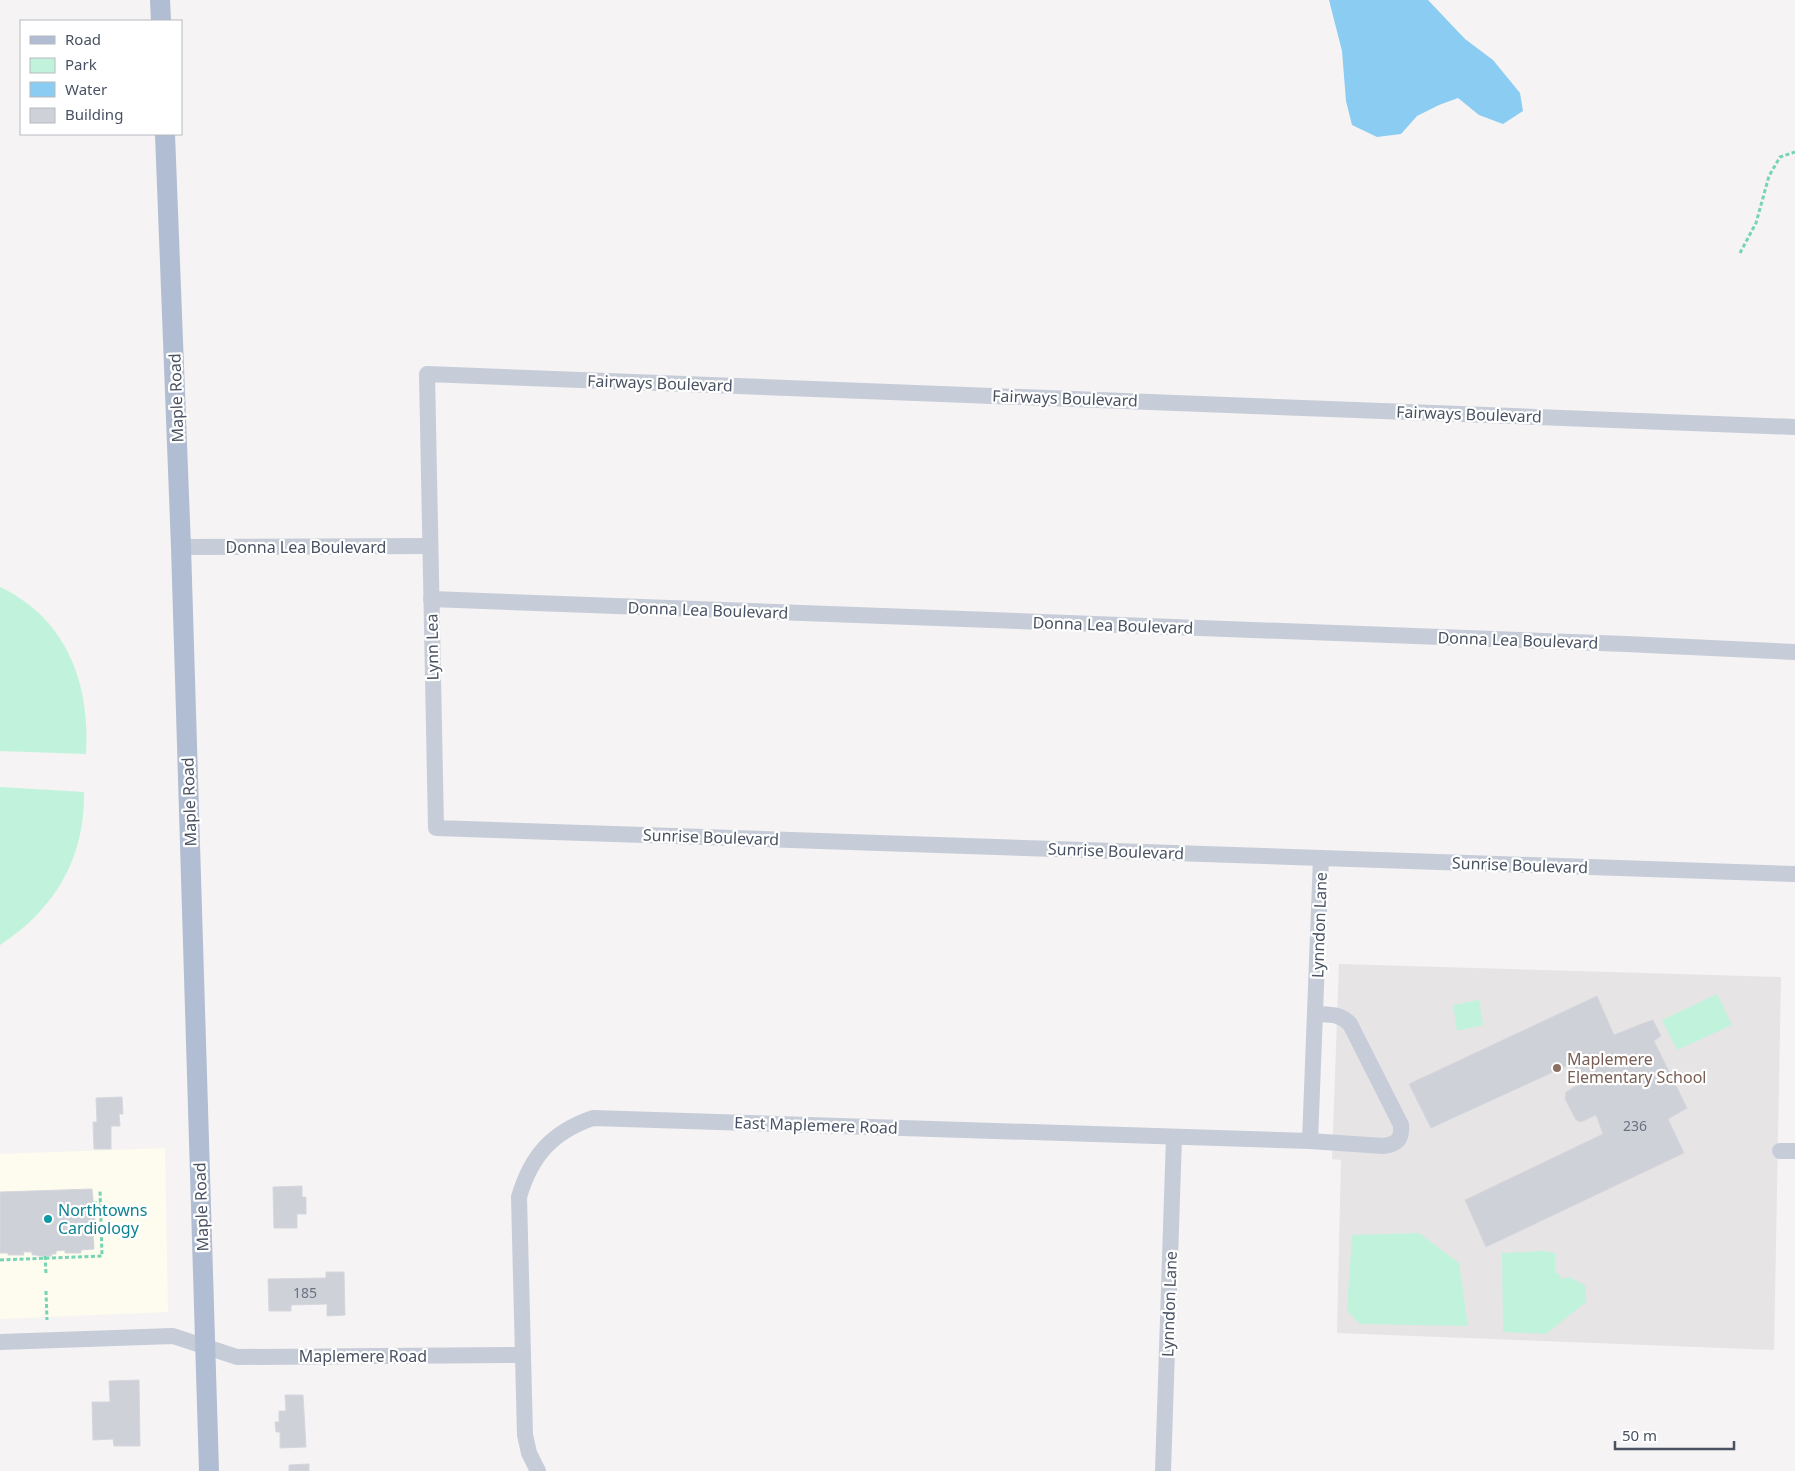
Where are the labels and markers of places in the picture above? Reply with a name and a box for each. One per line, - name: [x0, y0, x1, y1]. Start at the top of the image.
- place label: Maplemere Elementary School: [1567, 1048, 1706, 1088]
- marker: Maplemere Elementary School: [1551, 1062, 1563, 1074]
- place label: Northtowns Cardiology: [58, 1199, 147, 1239]
- marker: Northtowns Cardiology: [42, 1213, 54, 1225]

